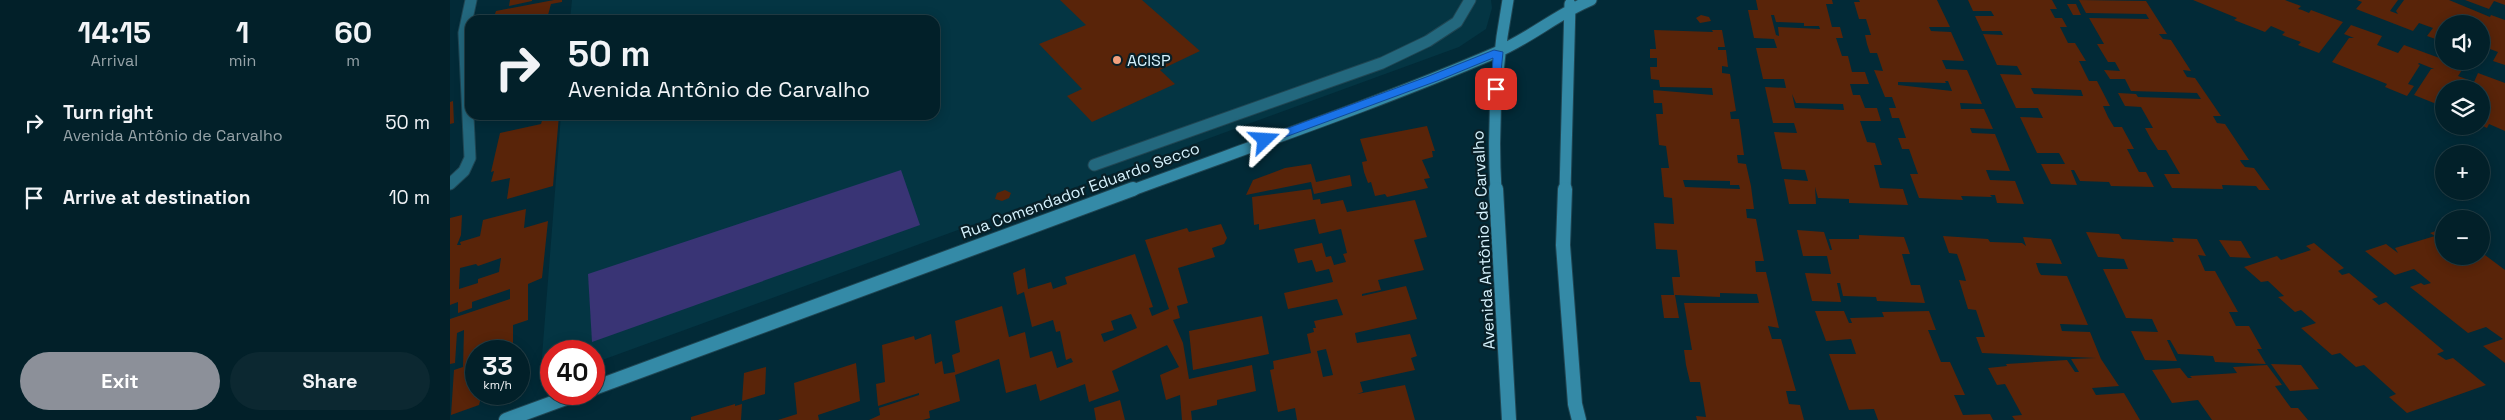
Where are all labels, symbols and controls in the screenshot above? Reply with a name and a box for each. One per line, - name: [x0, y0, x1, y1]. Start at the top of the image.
- text: 14:15: [78, 13, 151, 52]
- text: 1: [236, 13, 249, 52]
- text: 60: [334, 13, 372, 52]
- map controls: [2435, 15, 2490, 265]
- button: sound: [2435, 15, 2490, 70]
- text: 50 m: [568, 32, 650, 76]
- icon: right: [485, 35, 550, 100]
- text: Arrival: [91, 50, 138, 71]
- text: min: [229, 50, 256, 71]
- text: m: [346, 50, 360, 71]
- place label: ACISP: [1127, 50, 1171, 71]
- marker: ACISP: [1111, 54, 1123, 66]
- pin: [1475, 68, 1517, 110]
- text: Avenida Antônio de Carvalho: [568, 75, 870, 103]
- icon: arrive: [1482, 75, 1510, 103]
- button: layers: [2435, 80, 2490, 135]
- text: Turn right: [63, 100, 153, 125]
- icon: right: [20, 109, 48, 137]
- text: 50 m: [385, 110, 430, 135]
- position arrow: [1238, 113, 1290, 165]
- text: Avenida Antônio de Carvalho: [63, 125, 283, 146]
- street label: Avenida Antônio de Carvalho: [1467, 130, 1500, 350]
- street label: Rua Comendador Eduardo Secco: [958, 137, 1202, 244]
- button: +: [2435, 145, 2490, 200]
- icon: arrive: [20, 184, 48, 212]
- text: Arrive at destination: [63, 185, 251, 210]
- text: 10 m: [389, 185, 430, 210]
- button: −: [2435, 210, 2490, 265]
- speed limit sign: 40: [540, 340, 605, 405]
- text: 33: [482, 350, 513, 382]
- button: Exit: [20, 352, 220, 410]
- button: Share: [230, 352, 430, 410]
- text: km/h: [483, 377, 512, 393]

